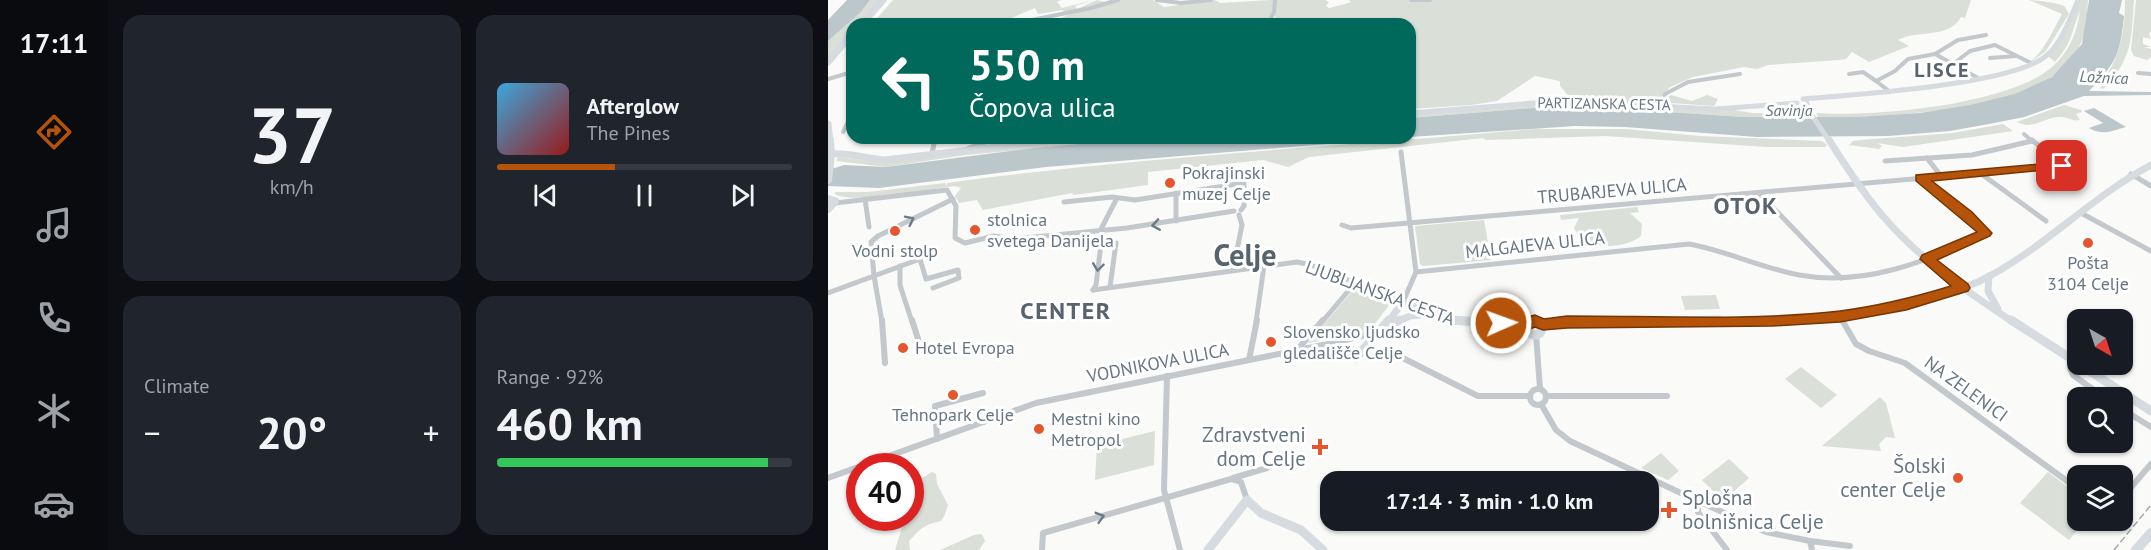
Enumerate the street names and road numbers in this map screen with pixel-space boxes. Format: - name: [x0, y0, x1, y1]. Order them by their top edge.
- street label: PARTIZANSKA CESTA: [1537, 93, 1671, 114]
- street label: TRUBARJEVA ULICA: [1536, 172, 1688, 208]
- street label: MALGAJEVA ULICA: [1464, 226, 1606, 263]
- street label: LJUBLJANSKA CESTA: [1302, 255, 1458, 330]
- street label: VODNIKOVA ULICA: [1084, 337, 1231, 388]
- street label: NA ZELENICI: [1920, 351, 2013, 427]

